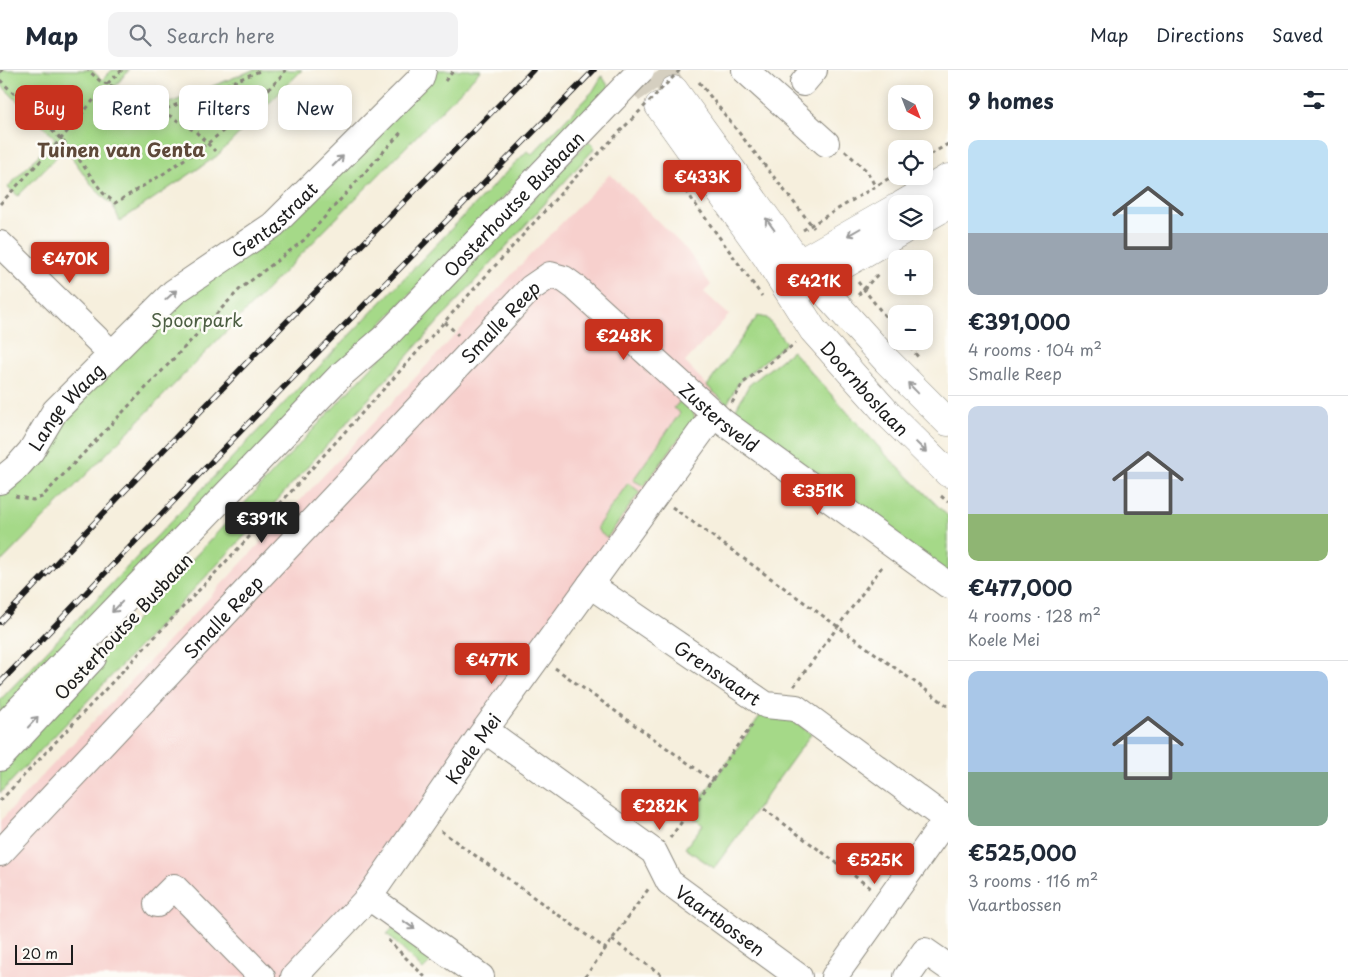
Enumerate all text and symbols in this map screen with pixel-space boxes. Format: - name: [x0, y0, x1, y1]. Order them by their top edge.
- search box: [108, 12, 458, 57]
- text: Map: [25, 17, 78, 53]
- icon: search: [126, 21, 154, 49]
- text: Search here: [166, 21, 275, 49]
- text: Map: [1090, 21, 1128, 48]
- text: Directions: [1156, 21, 1244, 48]
- text: Saved: [1272, 21, 1323, 48]
- text: 9 homes: [968, 84, 1054, 116]
- chip: Buy: [15, 85, 83, 130]
- chip: Rent: [93, 85, 169, 130]
- chip: Filters: [179, 85, 268, 130]
- chip: New: [278, 85, 352, 130]
- north arrow: [888, 85, 932, 130]
- map controls: [888, 85, 933, 350]
- icon: filters: [1300, 86, 1328, 114]
- street label: Oosterhoutse Busbaan: [437, 124, 590, 282]
- district label: Tuinen van Genta: [37, 135, 205, 163]
- button: locate: [888, 140, 933, 185]
- one-way arrow: [332, 154, 344, 167]
- pin: €433K: [667, 160, 737, 202]
- text: €433K: [674, 164, 730, 188]
- icon: home: [1103, 173, 1193, 263]
- street label: Gentastraat: [225, 175, 323, 263]
- button: layers: [888, 195, 933, 240]
- one-way arrow: [765, 217, 775, 231]
- one-way arrow: [847, 228, 862, 237]
- pin: €470K: [35, 242, 105, 284]
- text: €470K: [42, 246, 98, 270]
- button: +: [888, 250, 933, 295]
- pin: €421K: [779, 264, 849, 306]
- text: €421K: [787, 268, 841, 292]
- street label: Smalle Reep: [454, 273, 545, 369]
- one-way arrow: [165, 289, 178, 301]
- button: −: [888, 305, 933, 350]
- text: €391,000: [968, 305, 1070, 337]
- park label: Spoorpark: [151, 306, 243, 333]
- pin: €248K: [589, 318, 659, 361]
- text: €248K: [596, 323, 652, 347]
- street label: Doornboslaan: [815, 334, 916, 442]
- text: 4 rooms · 104 m²: [968, 337, 1102, 361]
- street label: Lange Waag: [21, 356, 110, 455]
- text: Smalle Reep: [968, 361, 1062, 385]
- street label: Zustersveld: [674, 376, 765, 458]
- one-way arrow: [907, 381, 919, 394]
- icon: home: [1103, 438, 1193, 528]
- one-way arrow: [914, 441, 927, 453]
- pin: €351K: [783, 474, 853, 516]
- text: €351K: [792, 478, 844, 502]
- pin: €391K: [227, 502, 297, 544]
- text: €391K: [236, 506, 288, 530]
- street label: Oosterhoutse Busbaan: [47, 546, 199, 706]
- street label: Smalle Reep: [177, 568, 269, 664]
- text: €477,000: [968, 571, 1072, 603]
- one-way arrow: [112, 600, 124, 612]
- text: 4 rooms · 128 m²: [968, 603, 1101, 627]
- text: Koele Mei: [968, 627, 1040, 651]
- street label: Grensvaart: [669, 633, 767, 712]
- pin: €477K: [457, 642, 527, 685]
- text: €477K: [466, 647, 518, 671]
- icon: home: [1103, 703, 1193, 793]
- street label: Koele Mei: [438, 707, 507, 789]
- one-way arrow: [27, 716, 39, 729]
- pin: €282K: [625, 788, 695, 831]
- text: €282K: [632, 793, 688, 817]
- text: €525,000: [968, 836, 1077, 868]
- pin: €525K: [840, 842, 910, 885]
- text: €525K: [847, 847, 903, 871]
- text: 3 rooms · 116 m²: [968, 868, 1098, 892]
- street label: Vaartbossen: [670, 878, 771, 962]
- text: Vaartbossen: [968, 892, 1062, 916]
- one-way arrow: [402, 920, 415, 931]
- scale bar: [15, 942, 72, 965]
- text: 20 m: [22, 943, 58, 964]

